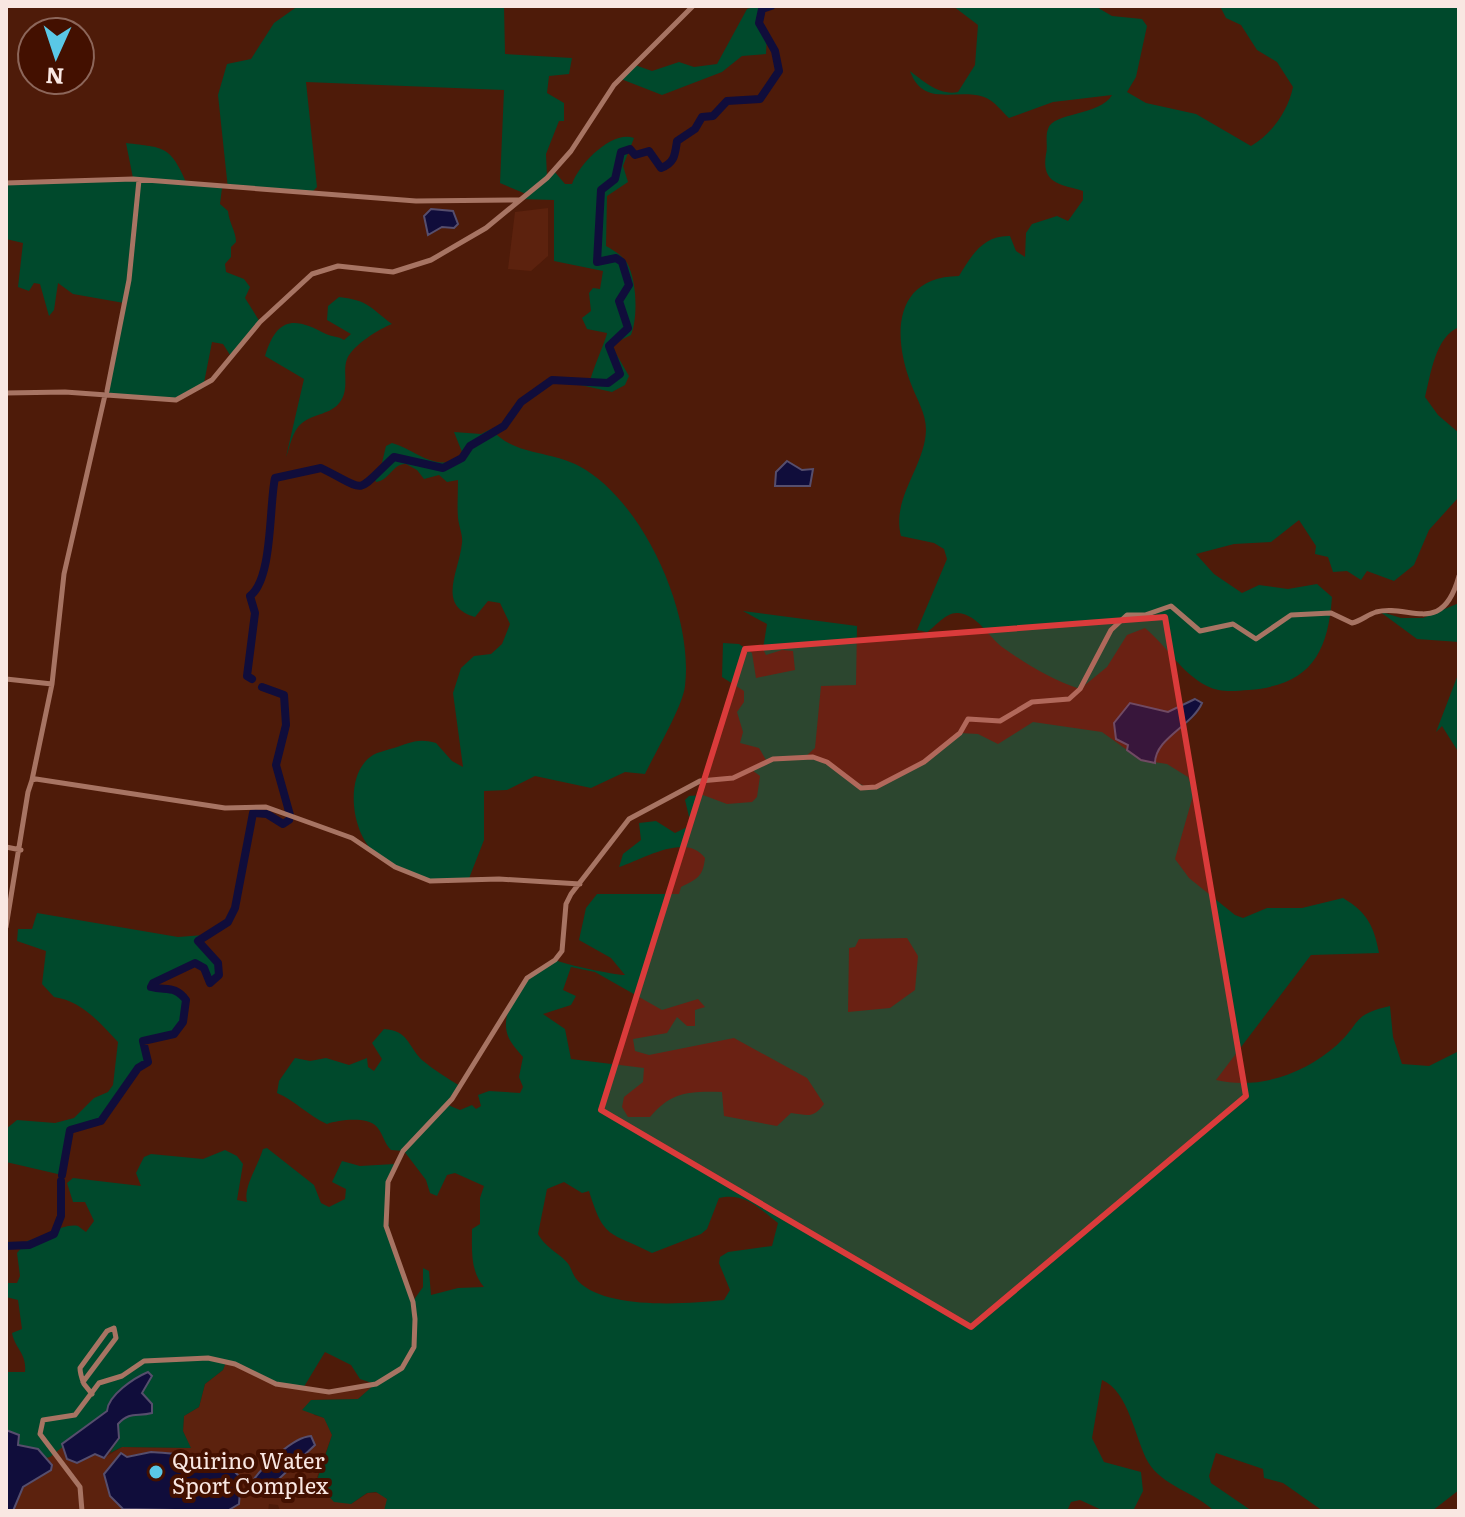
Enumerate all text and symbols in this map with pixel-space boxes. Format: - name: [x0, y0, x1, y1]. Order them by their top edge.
- north arrow: [16, 16, 96, 96]
- text: N: [45, 61, 65, 94]
- place label: Quirino Water Sport Complex: [172, 1443, 329, 1501]
- marker: Quirino Water Sport Complex: [147, 1463, 165, 1481]

